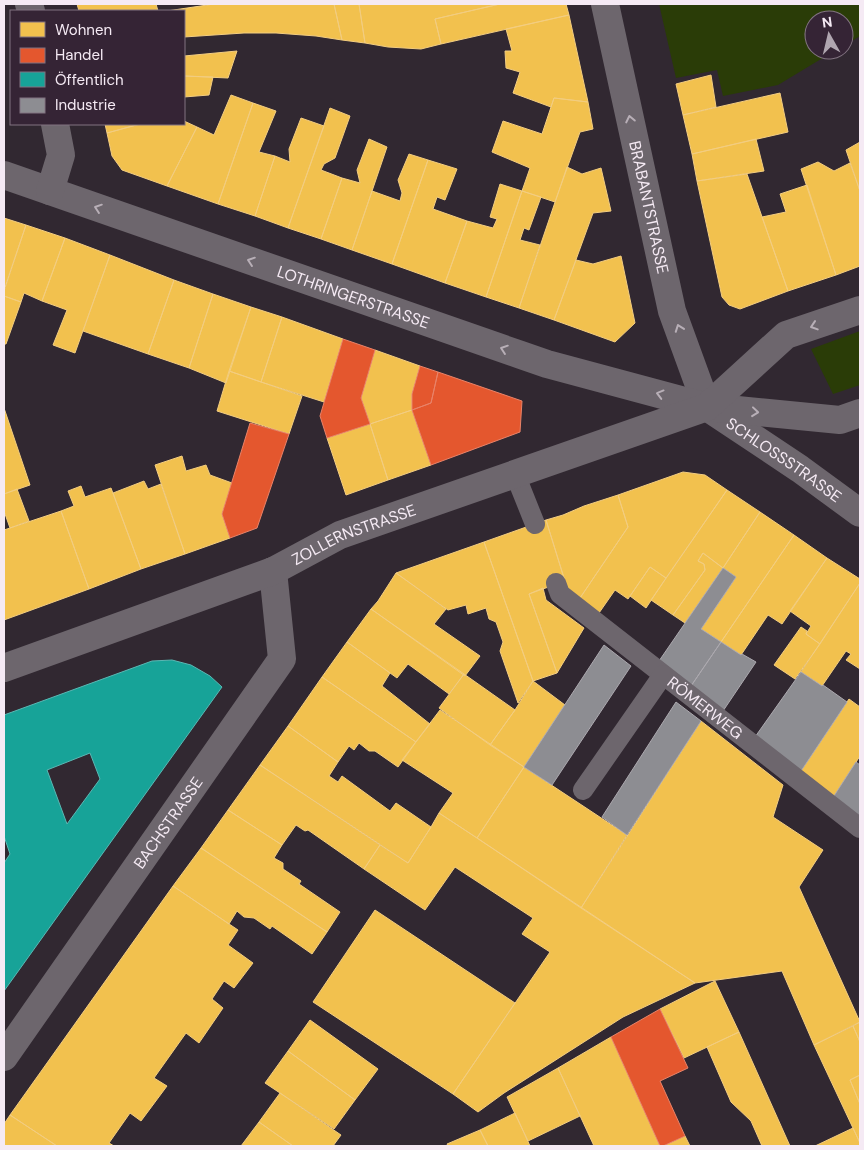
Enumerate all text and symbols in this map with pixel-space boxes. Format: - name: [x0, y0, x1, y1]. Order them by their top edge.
- legend: [10, 10, 185, 125]
- north arrow: [804, 10, 854, 60]
- text: N: [821, 13, 834, 32]
- text: Wohnen: [55, 20, 112, 40]
- text: Handel: [55, 45, 103, 65]
- text: Öffentlich: [55, 70, 124, 90]
- text: Industrie: [55, 95, 116, 115]
- one-way arrow: [625, 114, 636, 123]
- street label: BRABANTSTRASSE: [625, 139, 674, 276]
- one-way arrow: [94, 204, 103, 214]
- one-way arrow: [248, 257, 256, 267]
- street label: LOTHRINGERSTRASSE: [274, 260, 432, 333]
- one-way arrow: [810, 320, 819, 330]
- one-way arrow: [675, 324, 685, 333]
- one-way arrow: [500, 345, 509, 355]
- one-way arrow: [655, 389, 664, 400]
- one-way arrow: [752, 406, 760, 417]
- street label: SCHLOSSSTRASSE: [722, 412, 846, 507]
- street label: ZOLLERNSTRASSE: [288, 499, 419, 570]
- street label: RÖMERWEG: [663, 671, 747, 743]
- street label: BACHSTRASSE: [128, 772, 207, 873]

